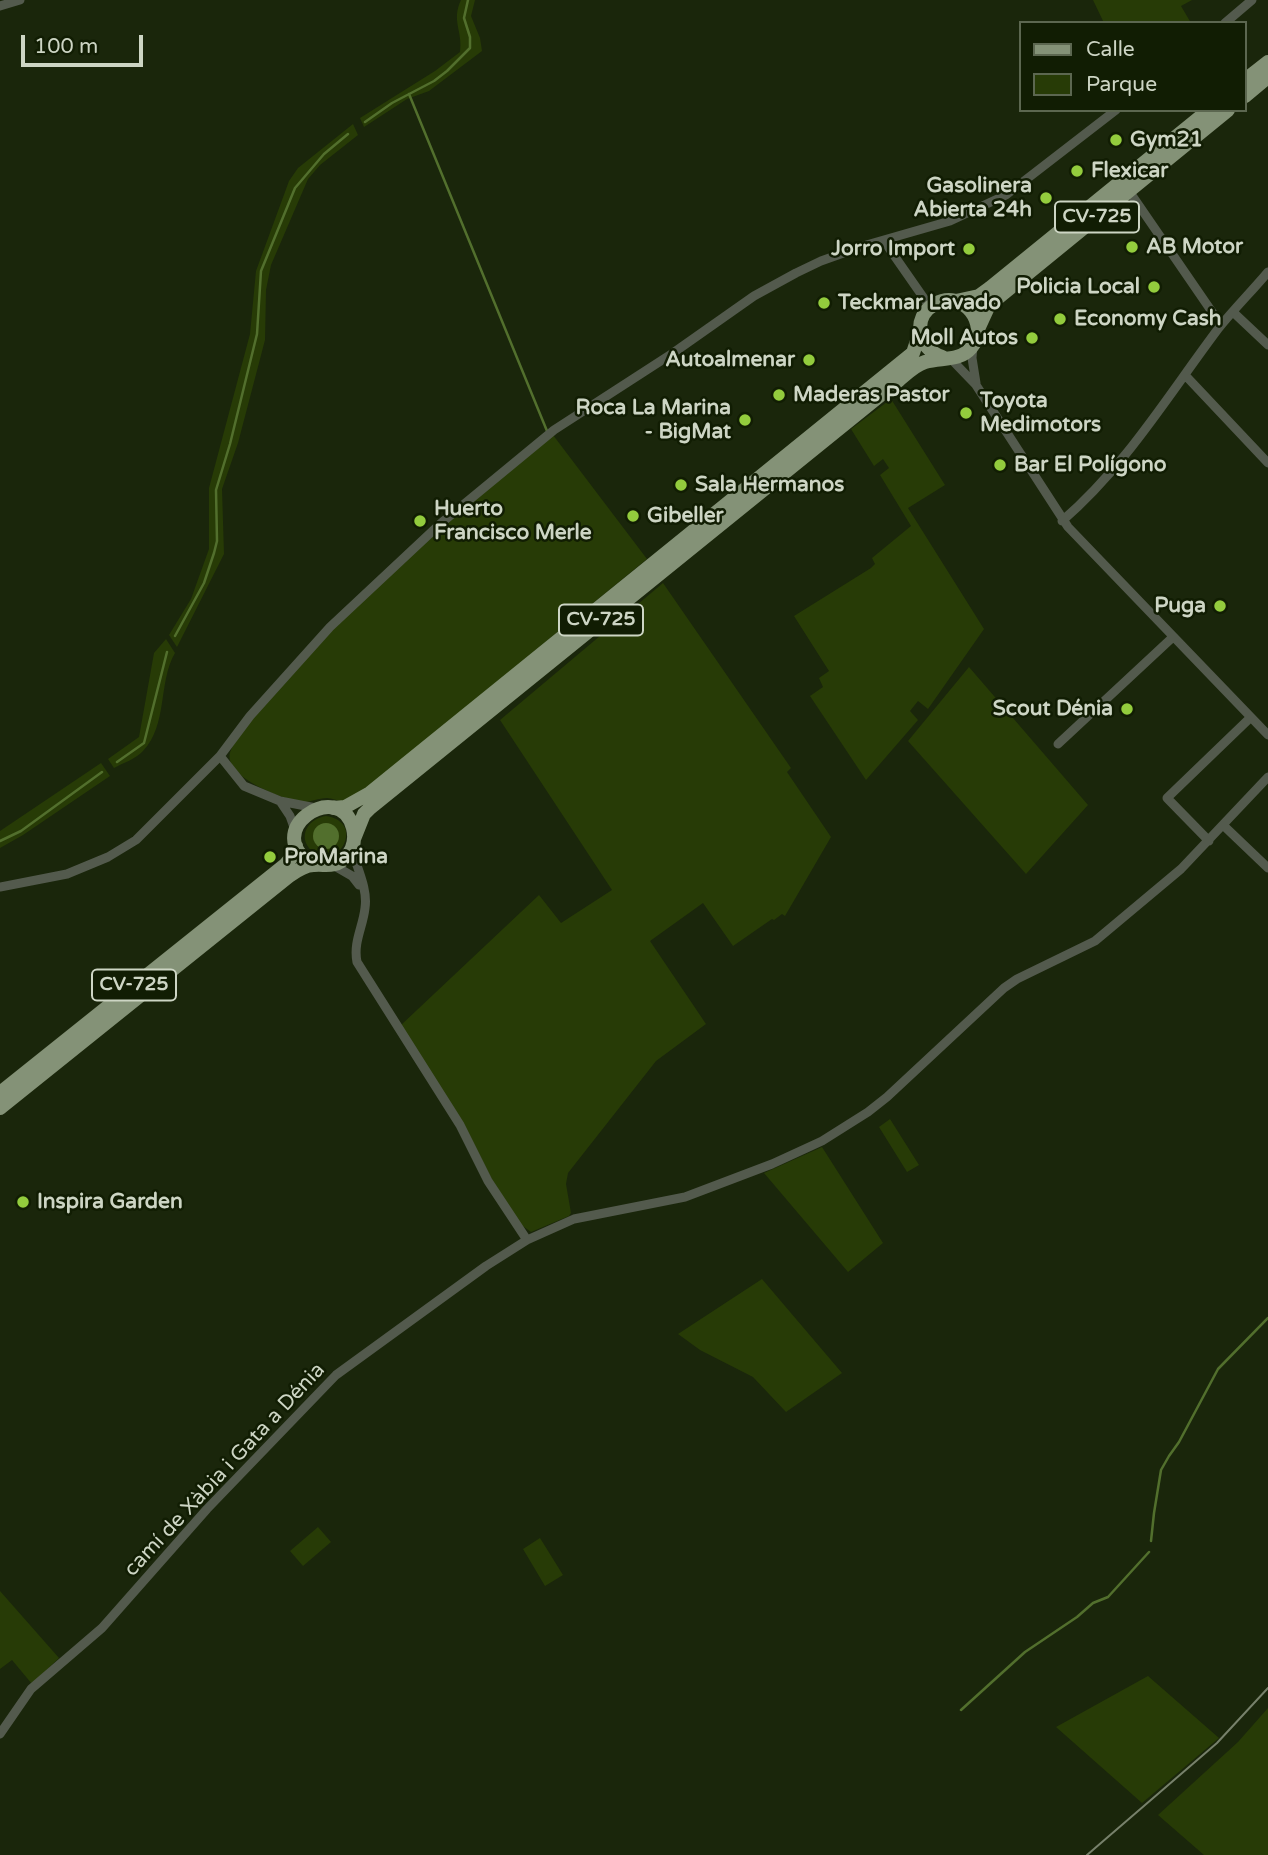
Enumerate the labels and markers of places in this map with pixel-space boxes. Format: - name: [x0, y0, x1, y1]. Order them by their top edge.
- place label: Gym21: [1130, 127, 1203, 153]
- marker: Gym21: [1108, 132, 1124, 148]
- place label: Flexicar: [1091, 158, 1168, 184]
- marker: Flexicar: [1069, 163, 1085, 179]
- place label: Gasolinera Abierta 24h: [914, 173, 1032, 223]
- marker: Gasolinera Abierta 24h: [1038, 190, 1054, 206]
- place label: AB Motor: [1146, 234, 1243, 260]
- place label: Jorro Import: [831, 236, 955, 262]
- marker: AB Motor: [1124, 239, 1140, 255]
- marker: Jorro Import: [961, 241, 977, 257]
- place label: Policia Local: [1016, 274, 1140, 300]
- marker: Policia Local: [1146, 279, 1162, 295]
- place label: Teckmar Lavado: [838, 290, 1001, 316]
- marker: Teckmar Lavado: [816, 295, 832, 311]
- place label: Economy Cash: [1074, 306, 1222, 332]
- marker: Economy Cash: [1052, 311, 1068, 327]
- place label: Moll Autos: [910, 325, 1018, 351]
- marker: Moll Autos: [1024, 330, 1040, 346]
- place label: Autoalmenar: [665, 347, 795, 373]
- marker: Autoalmenar: [801, 352, 817, 368]
- place label: Maderas Pastor: [793, 382, 950, 408]
- marker: Maderas Pastor: [771, 387, 787, 403]
- place label: Toyota Medimotors: [980, 388, 1101, 438]
- place label: Roca La Marina - BigMat: [576, 395, 731, 445]
- marker: Toyota Medimotors: [958, 405, 974, 421]
- marker: Roca La Marina - BigMat: [737, 412, 753, 428]
- place label: Bar El Polígono: [1014, 452, 1167, 478]
- marker: Bar El Polígono: [992, 457, 1008, 473]
- place label: Sala Hermanos: [695, 472, 844, 498]
- marker: Sala Hermanos: [673, 477, 689, 493]
- place label: Huerto Francisco Merle: [434, 496, 592, 546]
- place label: Gibeller: [647, 503, 724, 529]
- marker: Gibeller: [625, 508, 641, 524]
- marker: Huerto Francisco Merle: [412, 513, 428, 529]
- place label: Puga: [1154, 593, 1206, 619]
- marker: Puga: [1212, 598, 1228, 614]
- place label: Scout Dénia: [993, 696, 1113, 722]
- marker: Scout Dénia: [1119, 701, 1135, 717]
- place label: ProMarina: [284, 844, 388, 870]
- marker: ProMarina: [262, 849, 278, 865]
- place label: Inspira Garden: [37, 1189, 183, 1215]
- marker: Inspira Garden: [15, 1194, 31, 1210]

